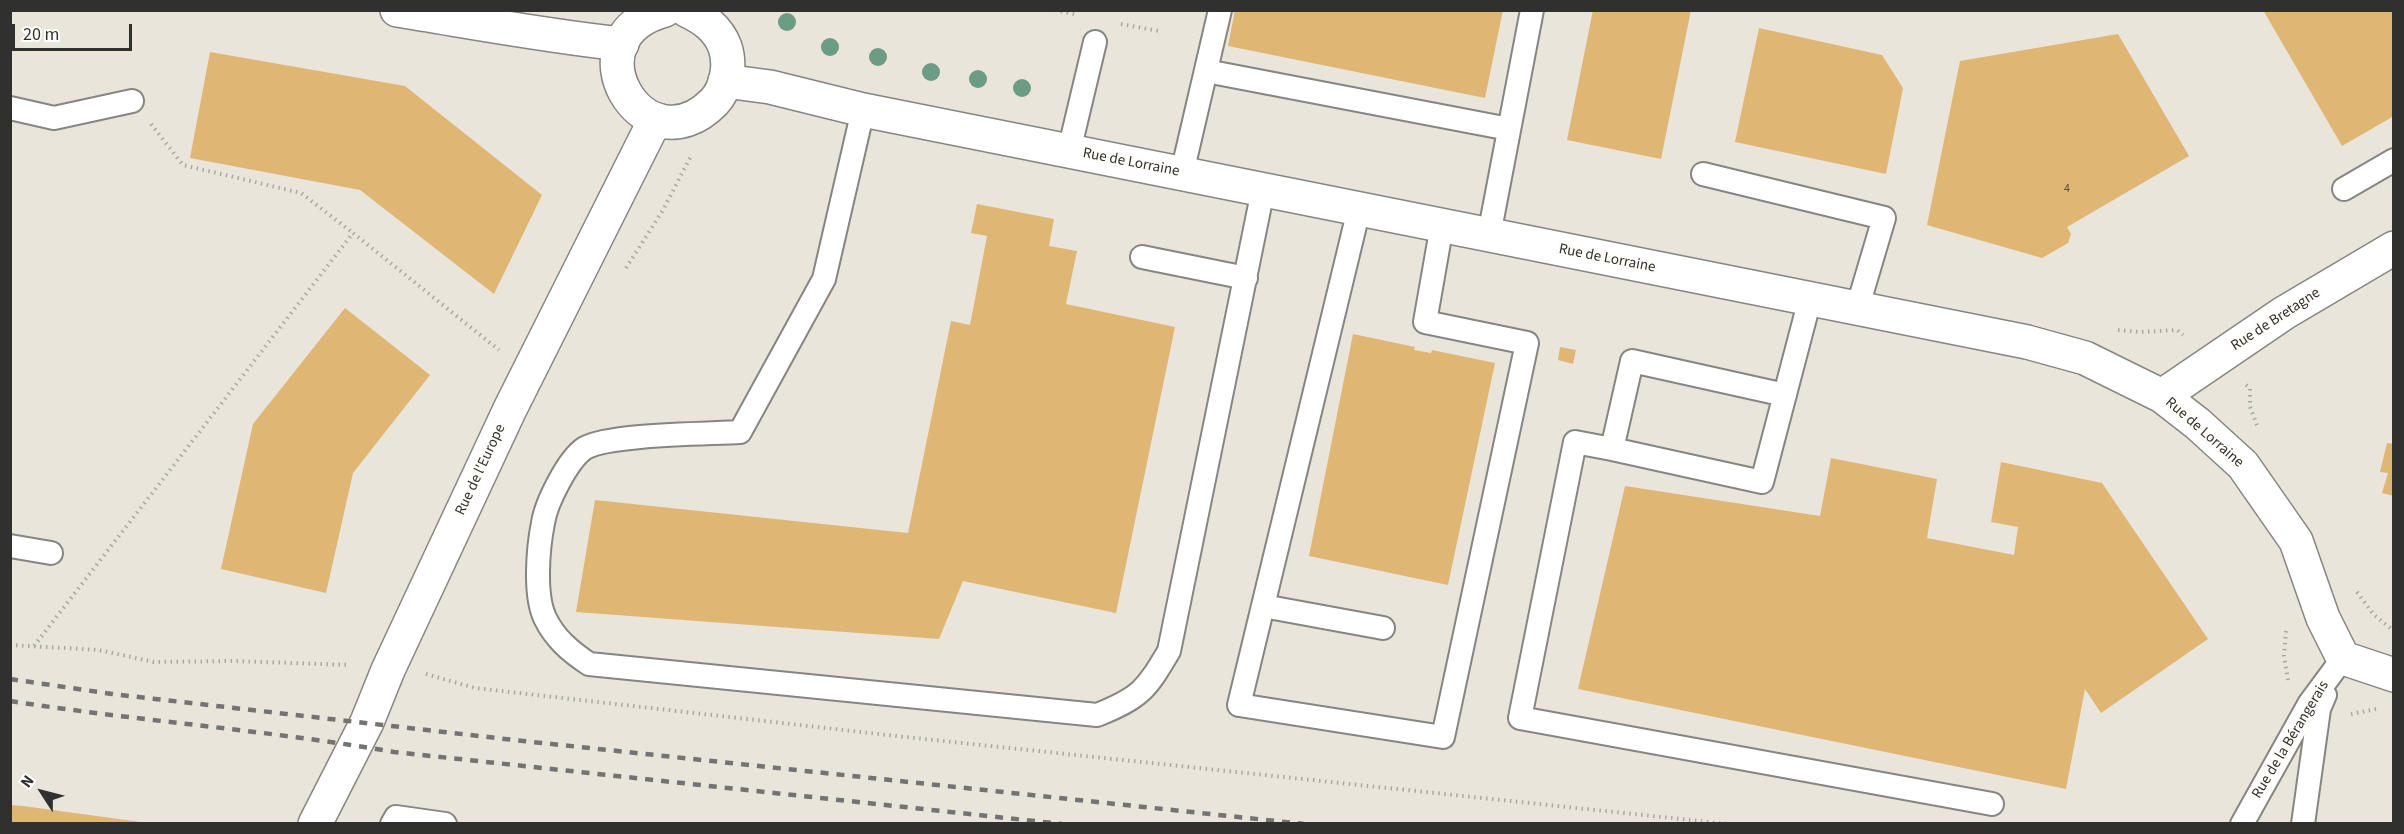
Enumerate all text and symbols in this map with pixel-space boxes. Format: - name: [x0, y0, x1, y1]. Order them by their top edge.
- scale bar: [15, 12, 135, 50]
- text: 20 m: [23, 22, 59, 47]
- street label: Rue de Lorraine: [1081, 145, 1181, 181]
- house number: 4: [2064, 182, 2070, 196]
- street label: Rue de Lorraine: [1557, 241, 1657, 277]
- street label: Rue de Bretagne: [2228, 285, 2324, 355]
- street label: Rue de Lorraine: [2161, 394, 2247, 472]
- street label: Rue de l'Europe: [452, 422, 510, 518]
- street label: Rue de la Bérangerais: [2249, 678, 2333, 802]
- north arrow: [12, 762, 72, 822]
- text: N: [15, 771, 39, 792]

